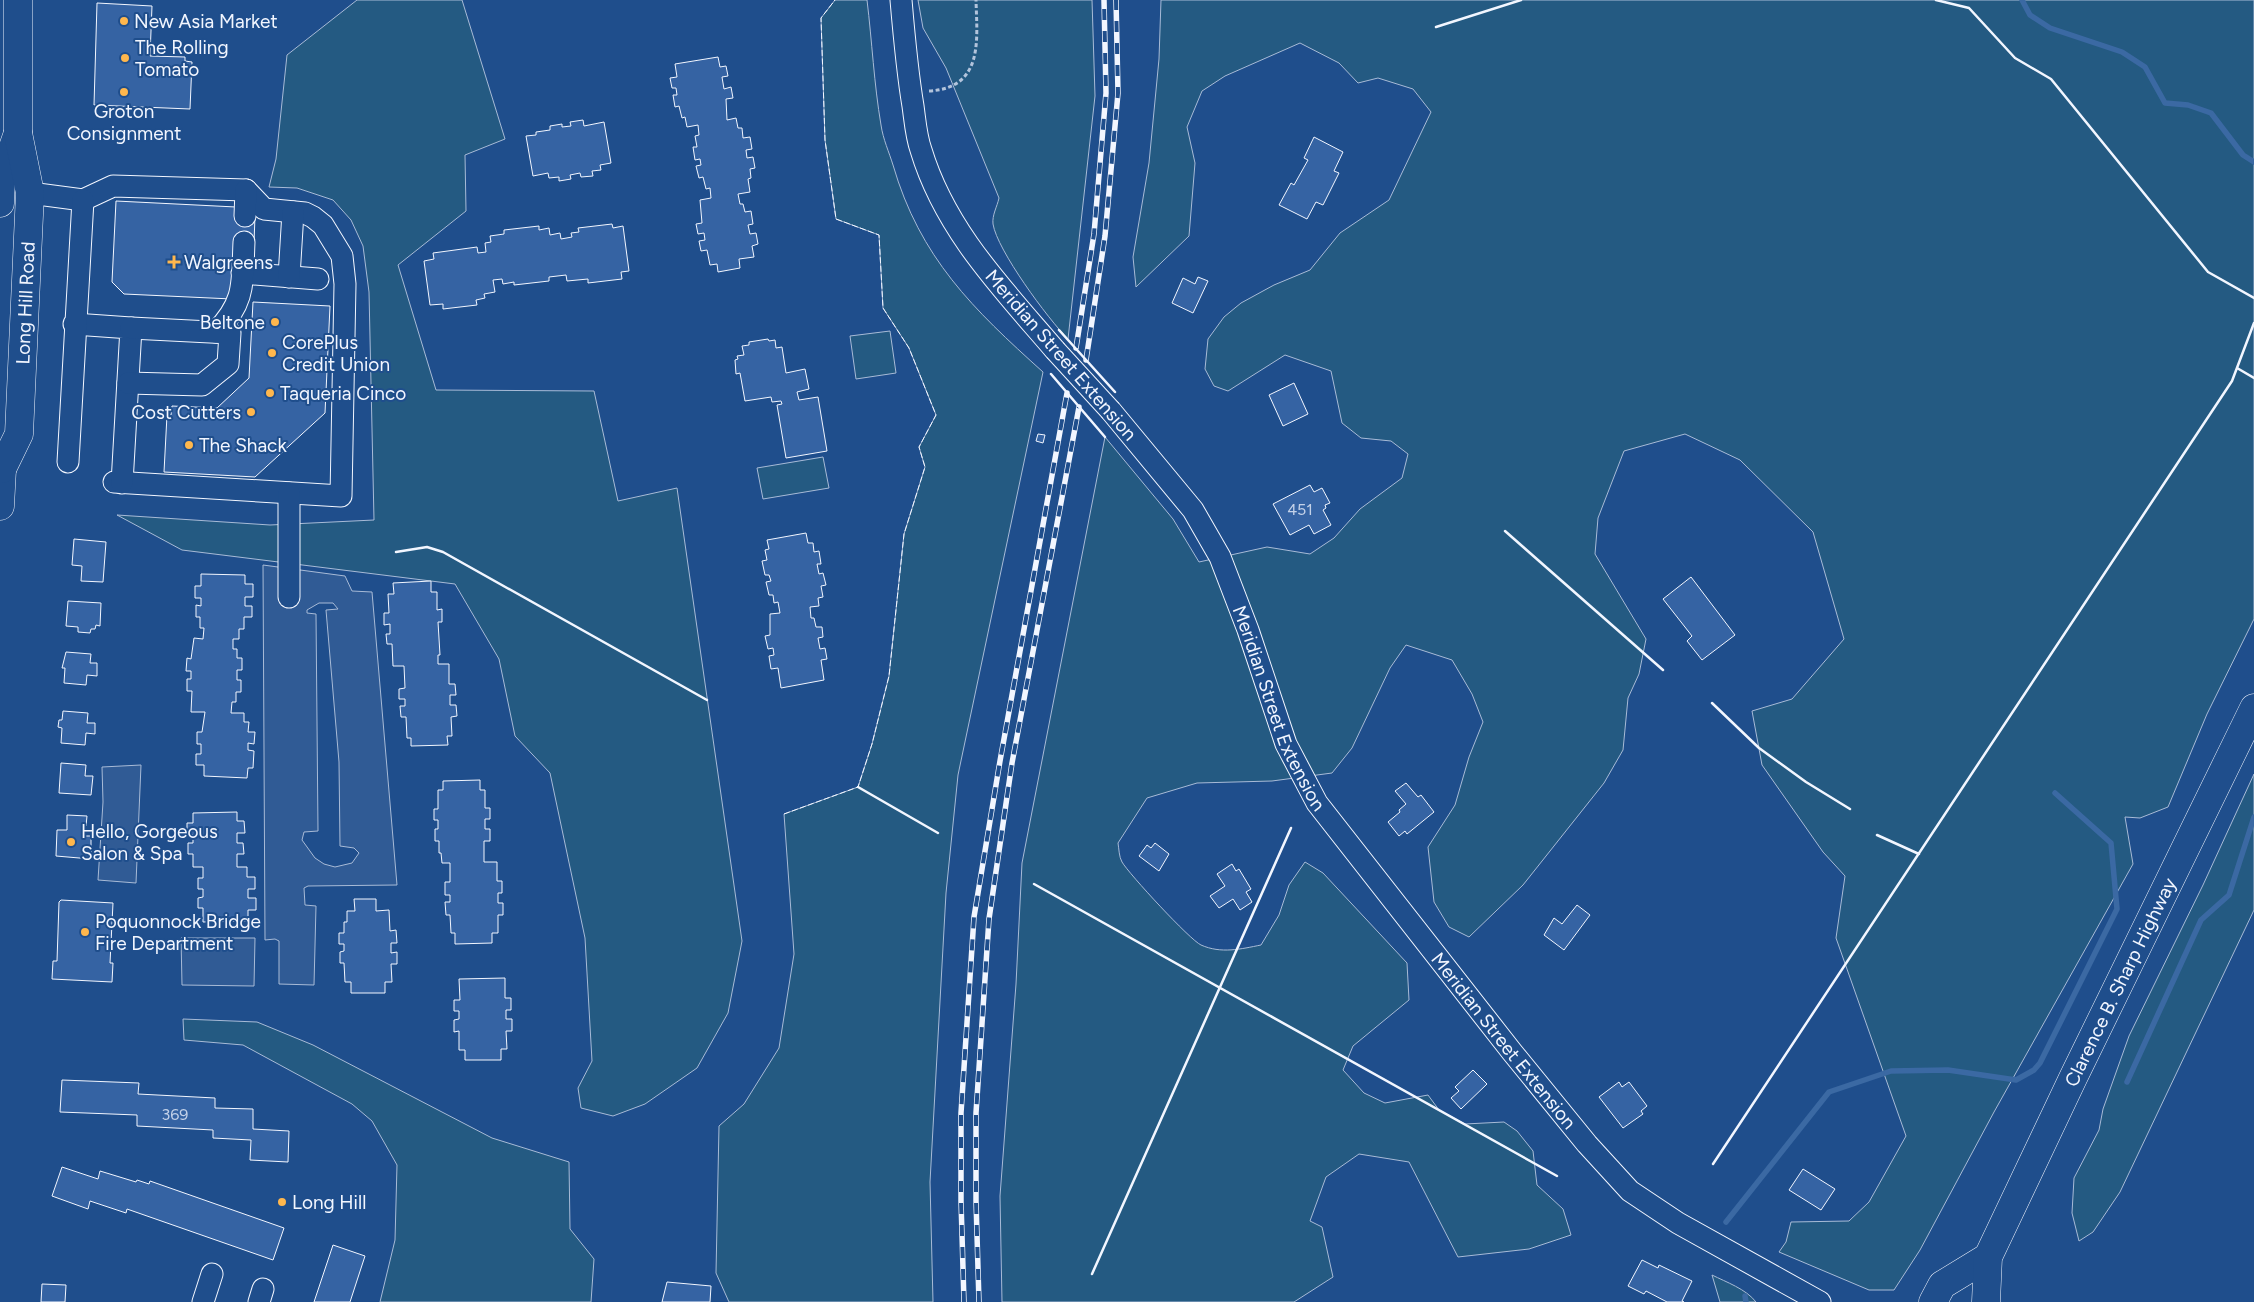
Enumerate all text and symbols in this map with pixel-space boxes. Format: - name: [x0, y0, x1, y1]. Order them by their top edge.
- place label: New Asia Market: [134, 10, 278, 33]
- marker: New Asia Market: [118, 15, 130, 27]
- place label: The Rolling Tomato: [135, 36, 229, 81]
- marker: The Rolling Tomato: [119, 52, 131, 64]
- marker: Groton Consignment: [118, 86, 130, 98]
- place label: Groton Consignment: [67, 100, 181, 145]
- street label: Long Hill Road: [11, 241, 39, 365]
- place label: Walgreens: [184, 251, 273, 274]
- marker: Walgreens: [168, 256, 180, 268]
- street label: Meridian Street Extension: [980, 265, 1142, 445]
- place label: Beltone: [200, 311, 265, 334]
- marker: Beltone: [269, 316, 281, 328]
- place label: CorePlus Credit Union: [282, 331, 390, 376]
- marker: CorePlus Credit Union: [266, 347, 278, 359]
- place label: Taqueria Cinco: [280, 382, 406, 405]
- marker: Taqueria Cinco: [264, 387, 276, 399]
- place label: Cost Cutters: [131, 401, 241, 424]
- marker: Cost Cutters: [245, 406, 257, 418]
- place label: The Shack: [199, 434, 287, 457]
- marker: The Shack: [183, 439, 195, 451]
- house number: 451: [1287, 500, 1313, 519]
- street label: Meridian Street Extension: [1228, 602, 1330, 815]
- place label: Hello, Gorgeous Salon & Spa: [81, 820, 218, 865]
- marker: Hello, Gorgeous Salon & Spa: [65, 836, 77, 848]
- street label: Clarence B. Sharp Highway: [2059, 874, 2181, 1090]
- place label: Poquonnock Bridge Fire Department: [95, 910, 261, 955]
- marker: Poquonnock Bridge Fire Department: [79, 926, 91, 938]
- street label: Meridian Street Extension: [1427, 948, 1581, 1133]
- house number: 369: [162, 1105, 188, 1124]
- place label: Long Hill: [292, 1191, 366, 1214]
- marker: Long Hill: [276, 1196, 288, 1208]

